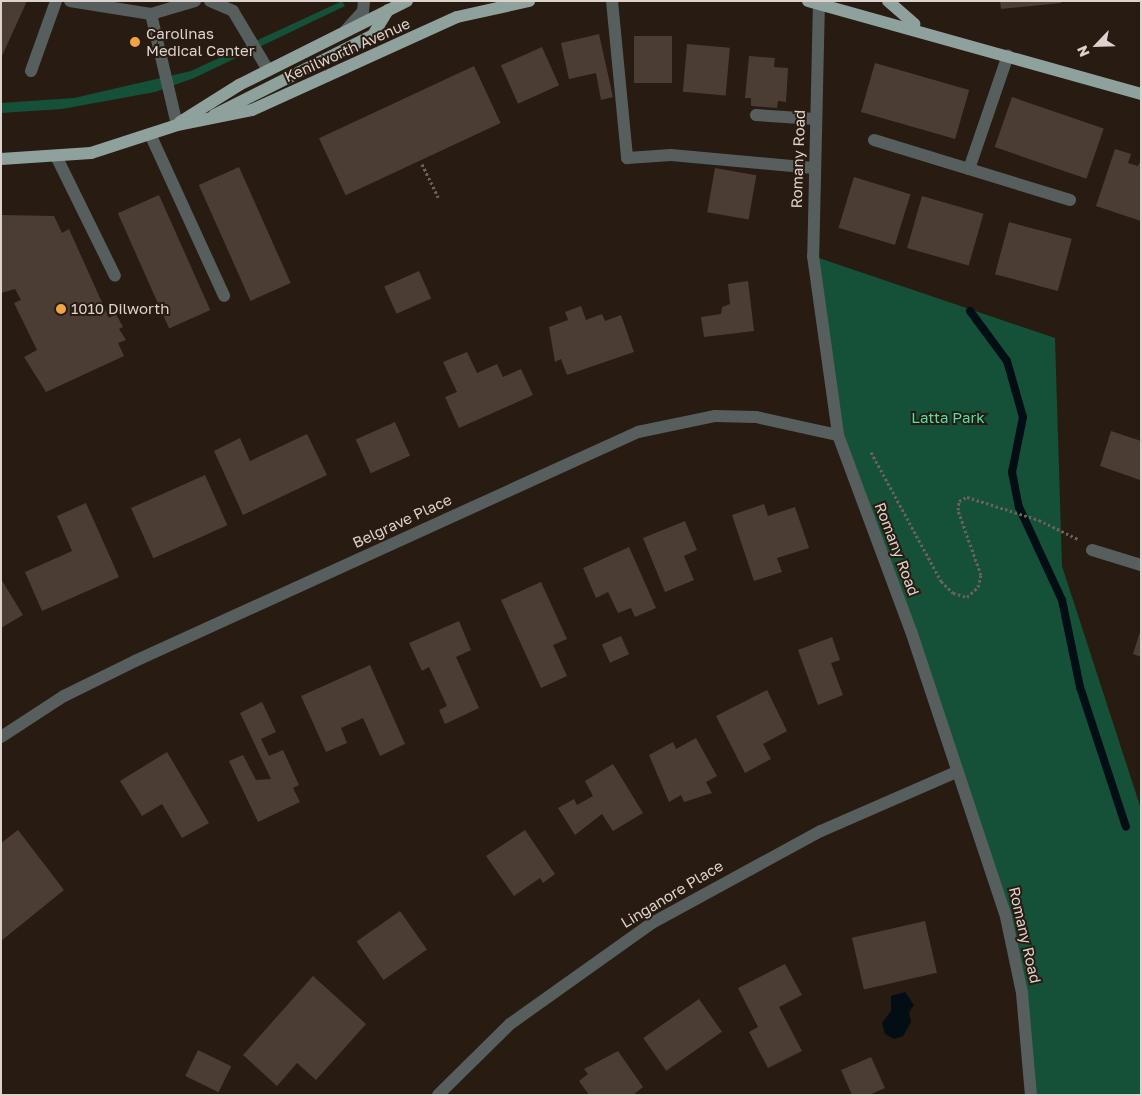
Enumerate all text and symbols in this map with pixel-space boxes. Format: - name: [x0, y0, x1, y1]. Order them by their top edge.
- street label: Kenilworth Avenue: [281, 14, 413, 86]
- north arrow: [1072, 20, 1122, 70]
- place label: Carolinas Medical Center: [146, 24, 255, 59]
- marker: Carolinas Medical Center: [128, 35, 142, 49]
- text: N: [1073, 43, 1093, 60]
- street label: Romany Road: [787, 109, 809, 209]
- place label: 1010 Dilworth: [71, 300, 169, 318]
- marker: 1010 Dilworth: [55, 303, 67, 315]
- park label: Latta Park: [911, 409, 985, 427]
- street label: Belgrave Place: [350, 490, 454, 552]
- street label: Romany Road: [871, 500, 923, 598]
- street label: Linganore Place: [618, 856, 726, 932]
- street label: Romany Road: [1005, 885, 1045, 985]

